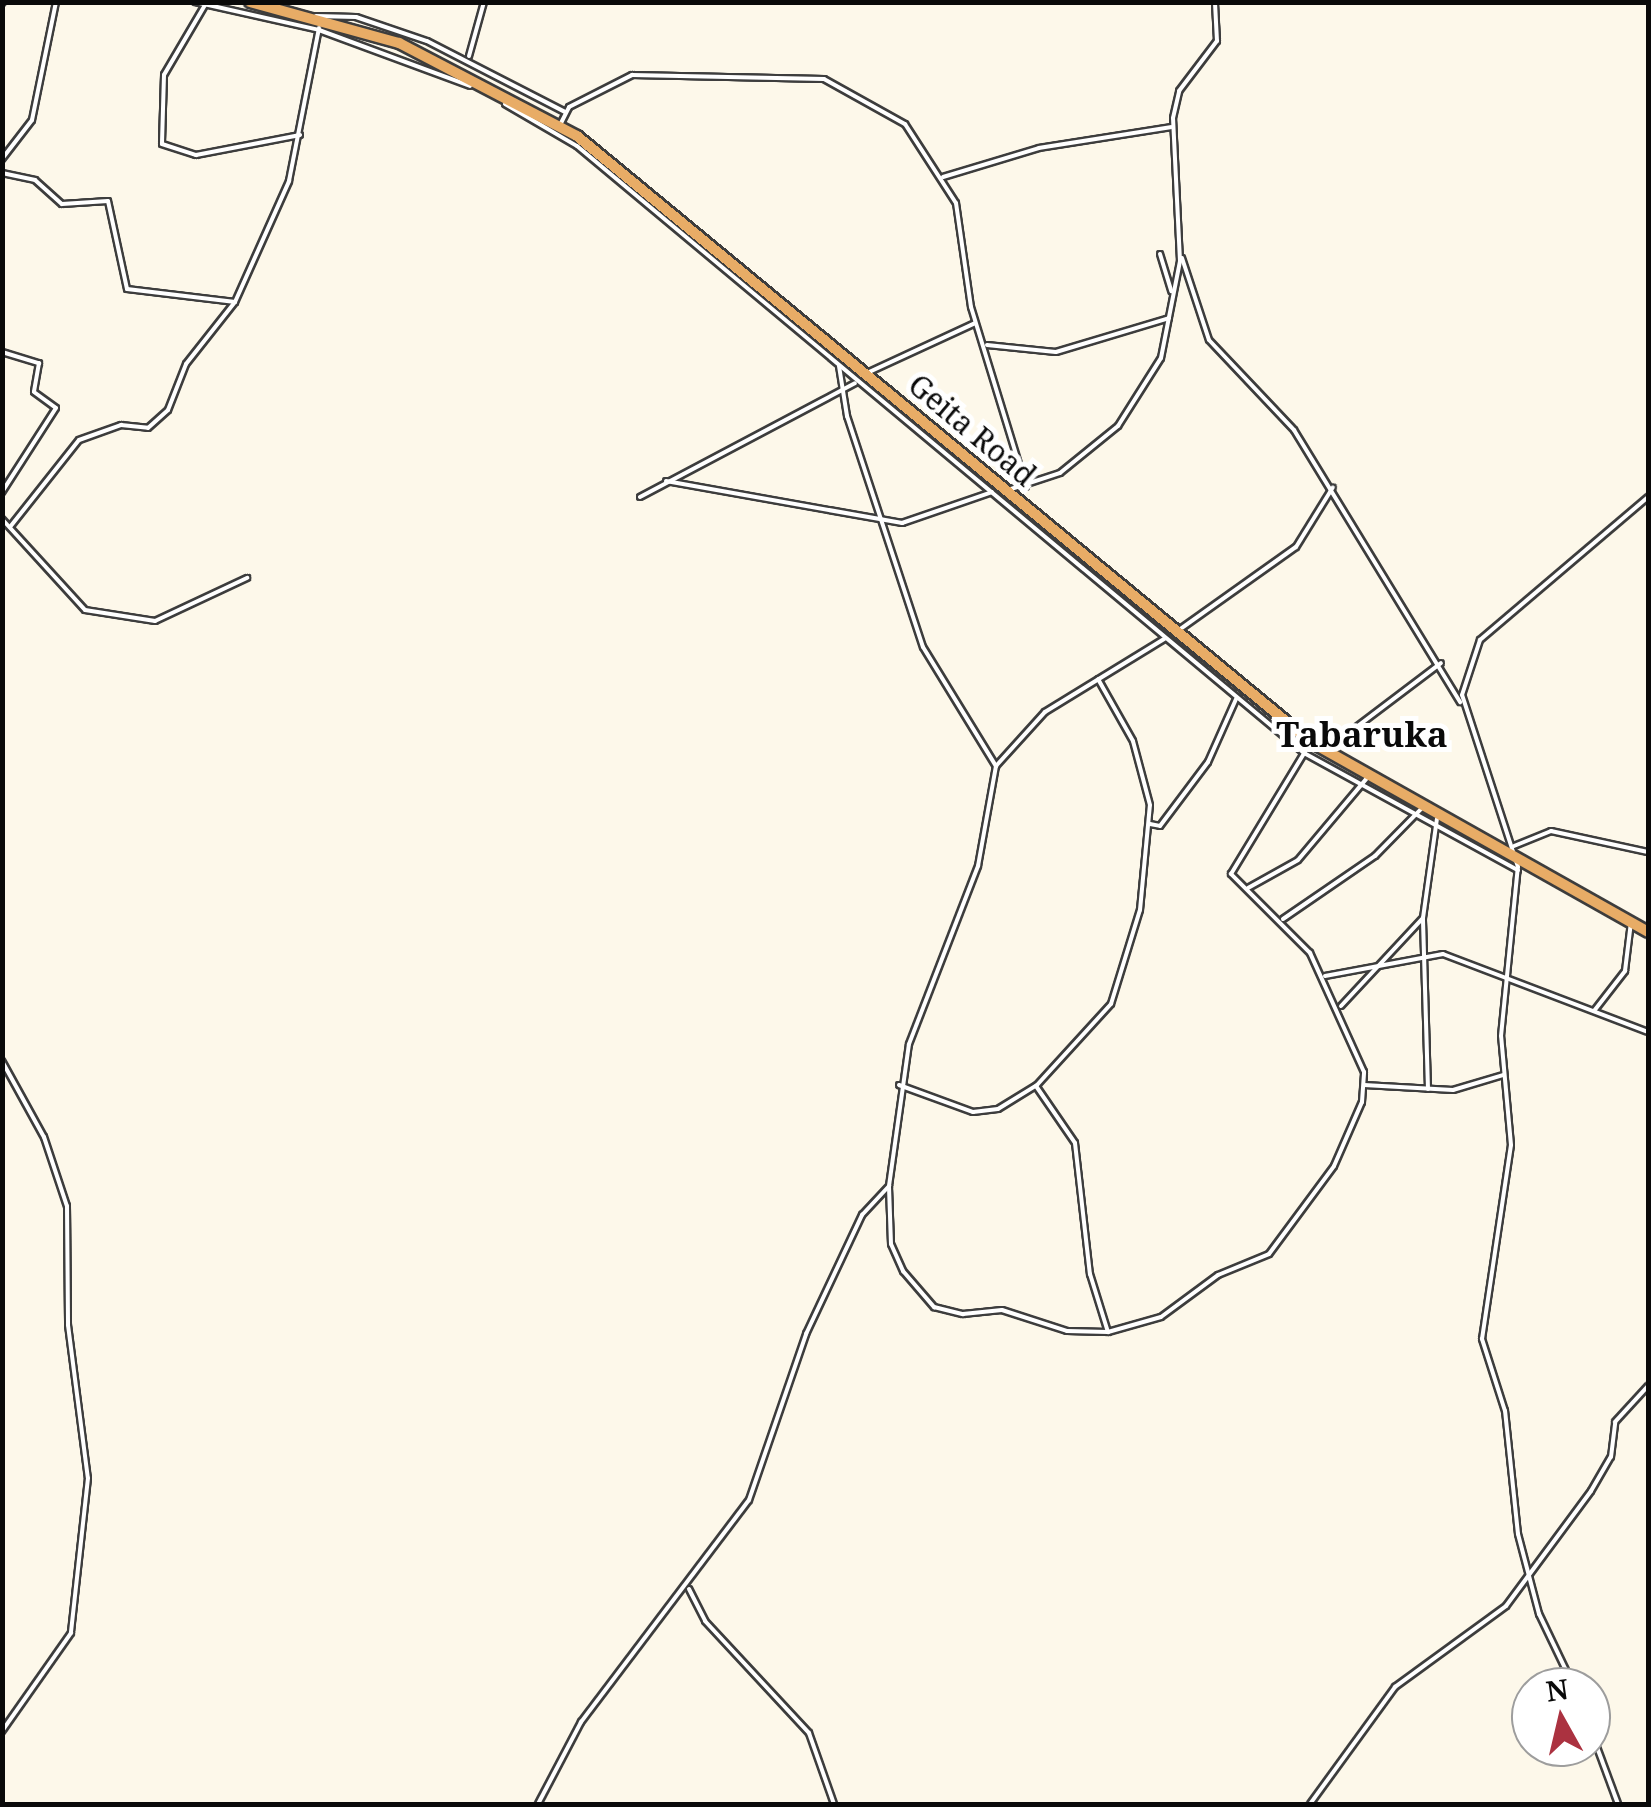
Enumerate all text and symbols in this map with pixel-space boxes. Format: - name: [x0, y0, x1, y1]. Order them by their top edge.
- street label: Geita Road: [901, 367, 1043, 493]
- district label: Tabaruka: [1276, 713, 1448, 755]
- north arrow: [1511, 1667, 1611, 1767]
- text: N: [1544, 1669, 1571, 1710]

